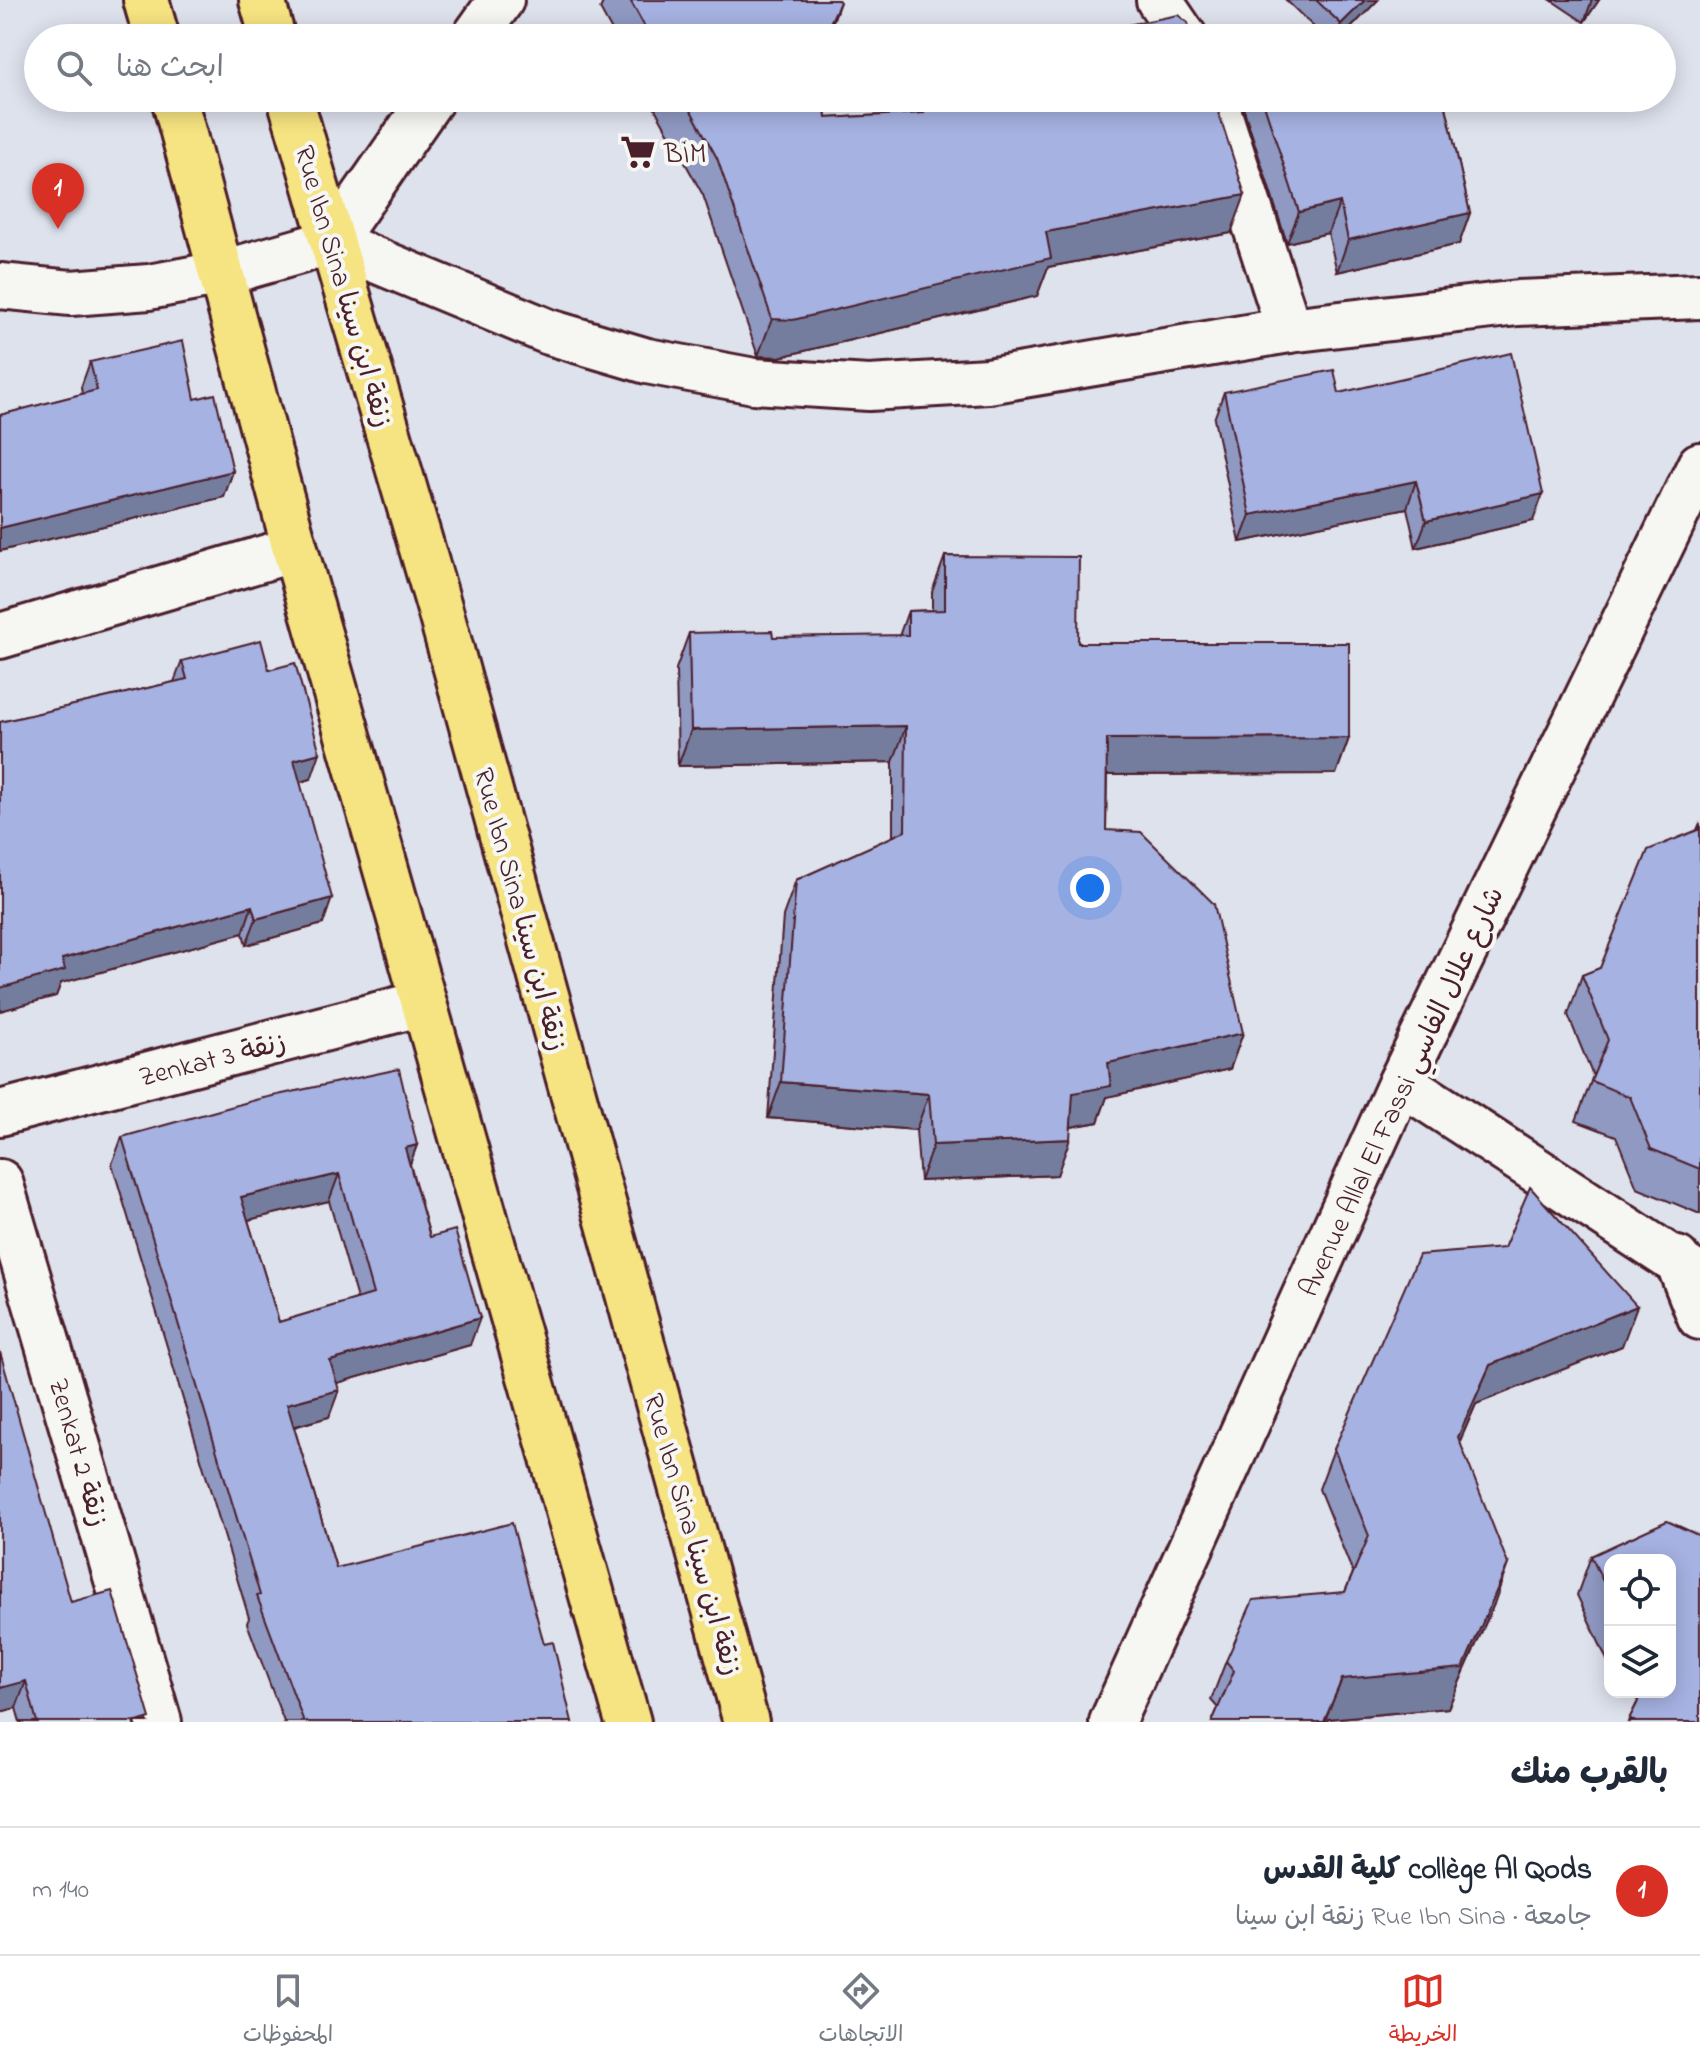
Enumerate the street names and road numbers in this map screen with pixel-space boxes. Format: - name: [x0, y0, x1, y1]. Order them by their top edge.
- street label: Rue Ibn Sina زنقة ابن سينا: [282, 141, 402, 433]
- street label: Rue Ibn Sina زنقة ابن سينا: [461, 764, 576, 1056]
- street label: Avenue Allal El Fassi شارع علال الفاسي: [1290, 881, 1517, 1305]
- street label: Zenkat 3 زنقة: [135, 1023, 291, 1099]
- street label: Zenkat 2 زنقة: [36, 1374, 117, 1532]
- street label: Rue Ibn Sina زنقة ابن سينا: [631, 1389, 751, 1681]

